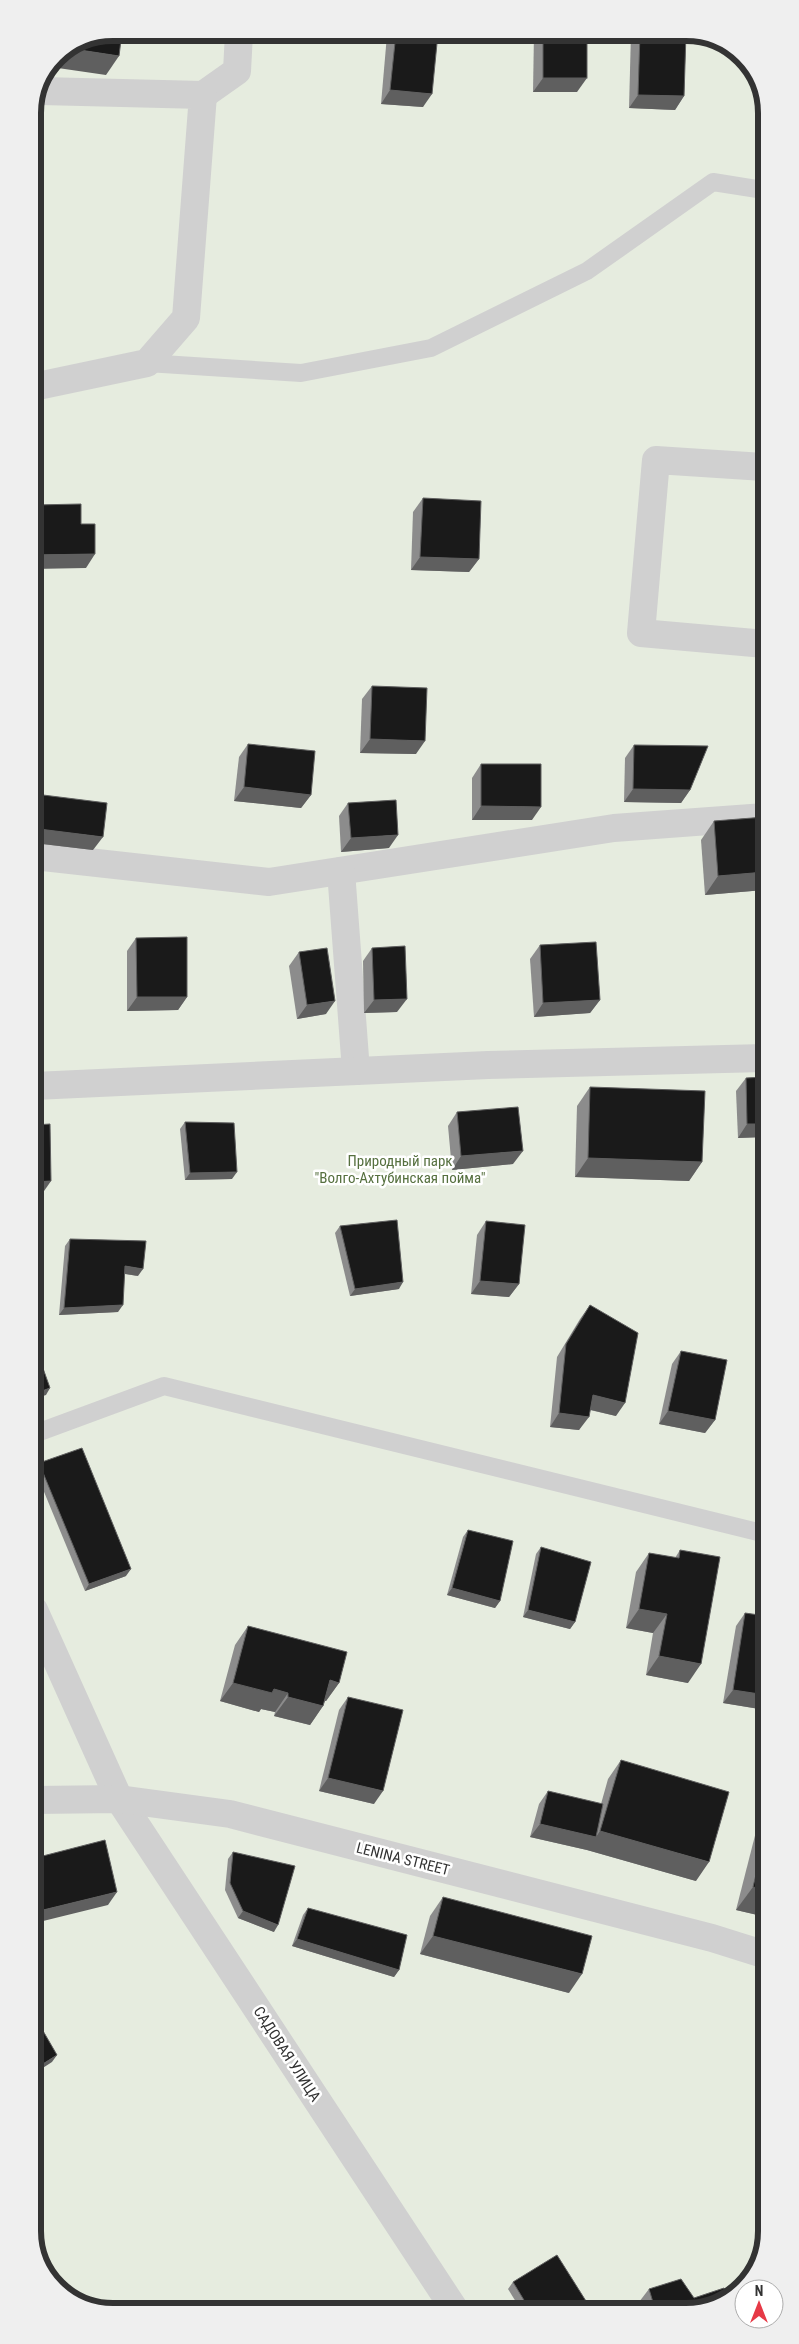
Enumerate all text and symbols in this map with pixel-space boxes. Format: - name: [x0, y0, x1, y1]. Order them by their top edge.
- park label: Природный парк "Волго-Ахтубинская пойма": [314, 1152, 486, 1187]
- street label: LENINA STREET: [354, 1839, 452, 1879]
- street label: САДОВАЯ УЛИЦА: [250, 2003, 325, 2105]
- north arrow: [734, 2279, 784, 2329]
- text: N: [755, 2283, 763, 2299]

